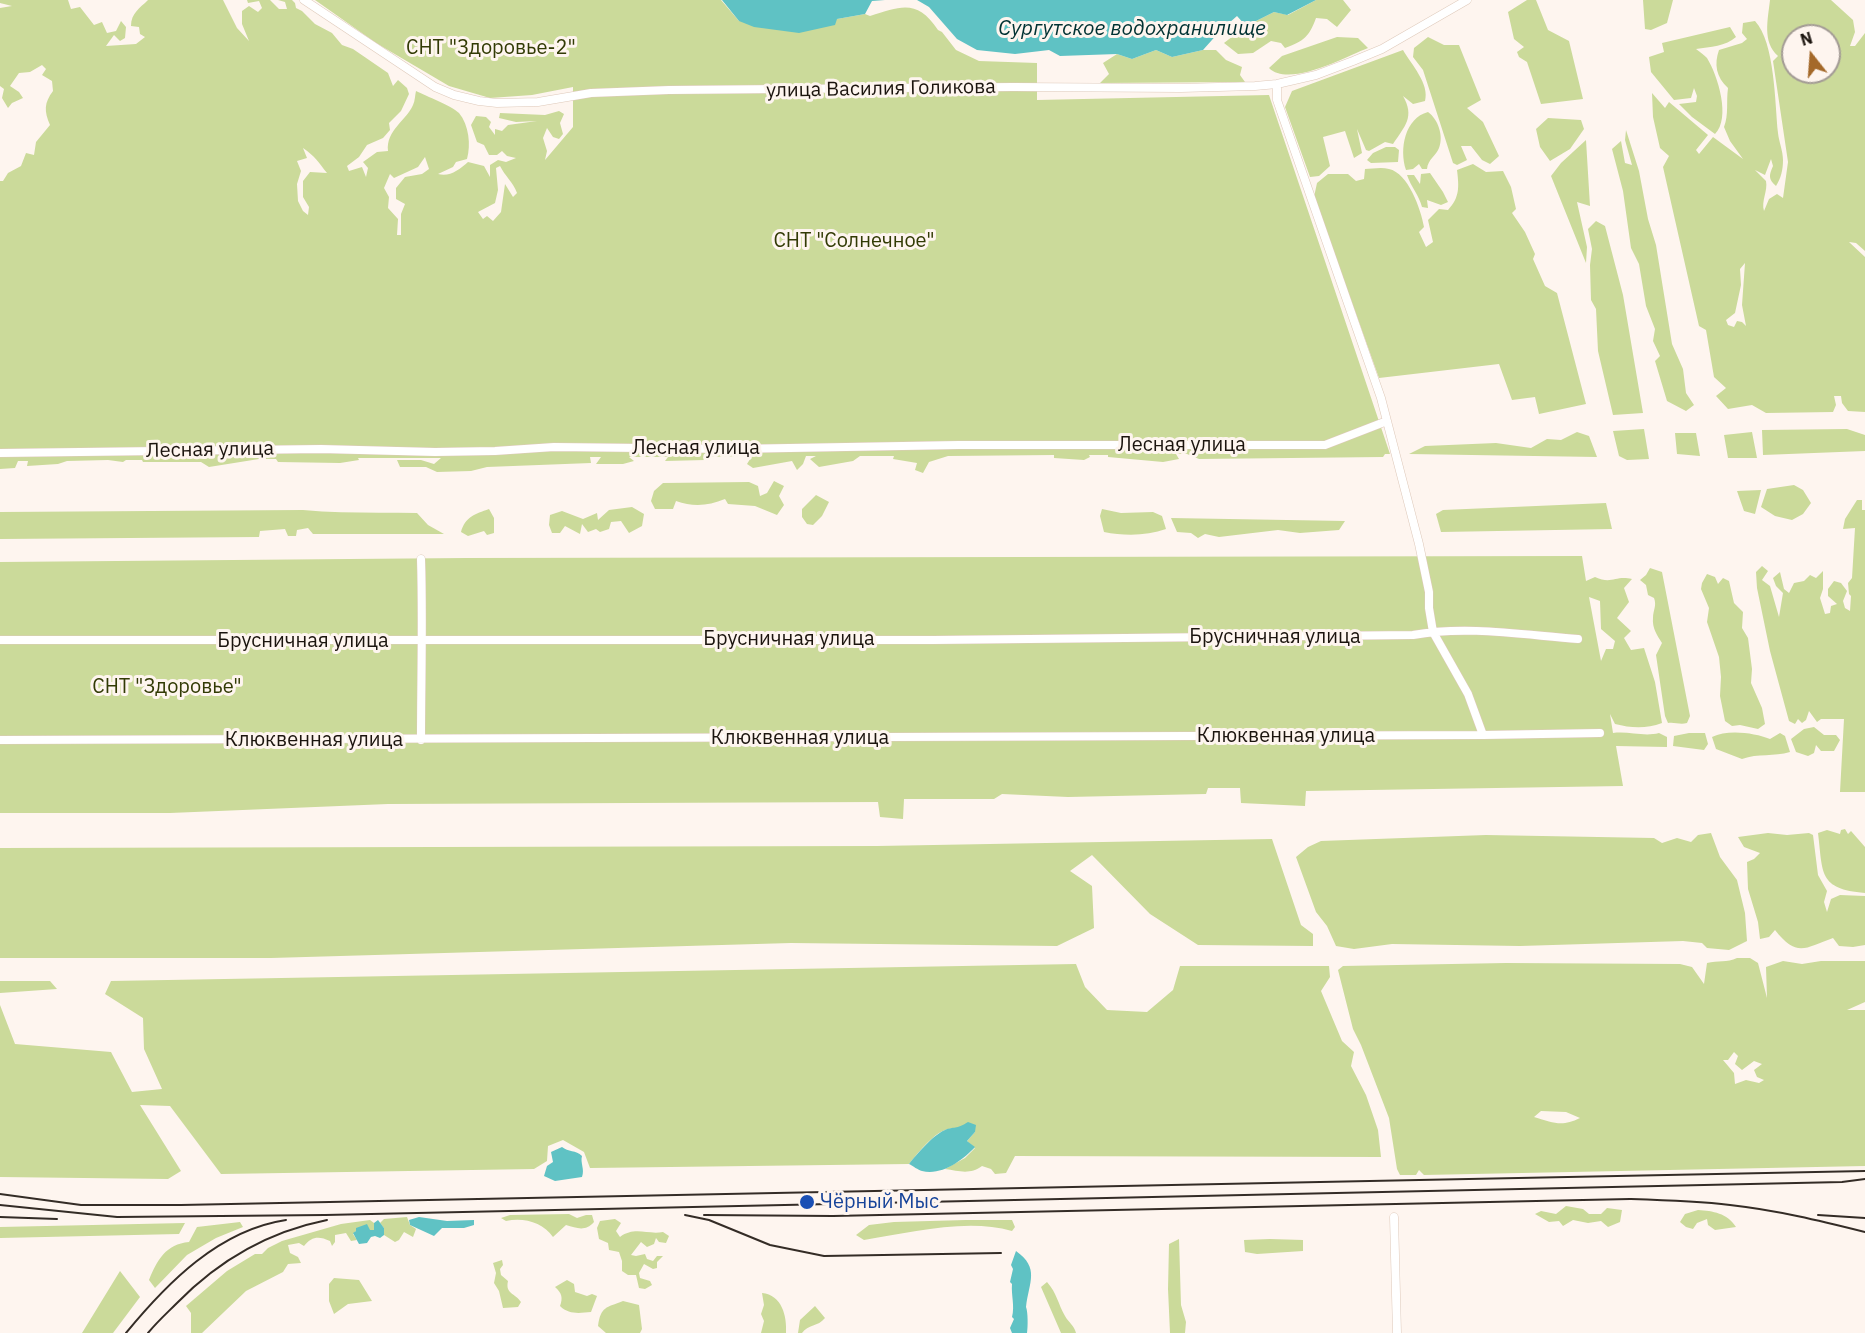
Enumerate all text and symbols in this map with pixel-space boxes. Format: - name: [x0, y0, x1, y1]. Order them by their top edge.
- water label: Сургутское водохранилище: [998, 16, 1266, 42]
- north arrow: [1781, 24, 1841, 84]
- text: N: [1798, 27, 1815, 50]
- park label: СНТ "Здоровье-2": [406, 36, 576, 60]
- street label: улица Василия Голикова: [766, 75, 996, 103]
- park label: СНТ "Солнечное": [773, 229, 935, 253]
- street label: Лесная улица: [1118, 433, 1246, 457]
- street label: Лесная улица: [632, 436, 760, 460]
- street label: Лесная улица: [146, 437, 274, 463]
- street label: Брусничная улица: [1189, 625, 1361, 649]
- street label: Брусничная улица: [703, 627, 875, 651]
- street label: Брусничная улица: [217, 629, 389, 653]
- park label: СНТ "Здоровье": [92, 675, 242, 699]
- street label: Клюквенная улица: [1197, 724, 1375, 748]
- street label: Клюквенная улица: [711, 726, 889, 750]
- street label: Клюквенная улица: [225, 728, 403, 752]
- place label: Чёрный Мыс: [820, 1190, 939, 1214]
- marker: Чёрный Мыс: [798, 1193, 816, 1211]

